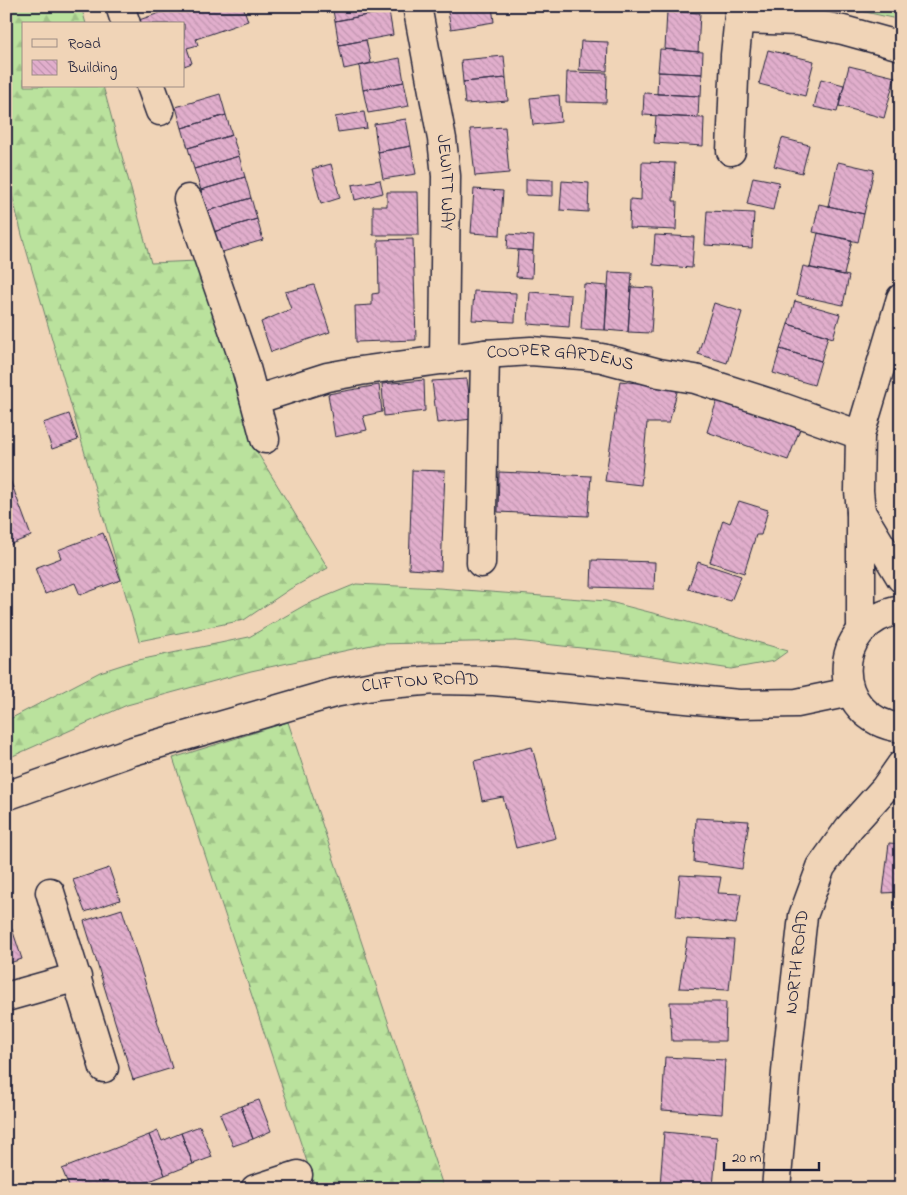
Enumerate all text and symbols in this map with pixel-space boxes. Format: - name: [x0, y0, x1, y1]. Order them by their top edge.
- legend: [22, 22, 185, 88]
- text: Road: [68, 33, 101, 55]
- text: Building: [67, 57, 117, 80]
- street label: JEWITT WAY: [428, 132, 459, 232]
- street label: COOPER GARDENS: [486, 338, 636, 379]
- street label: CLIFTON ROAD: [359, 667, 479, 701]
- street label: NORTH ROAD: [779, 909, 817, 1015]
- scale bar: [724, 1140, 820, 1172]
- text: 20 m: [732, 1147, 762, 1169]

